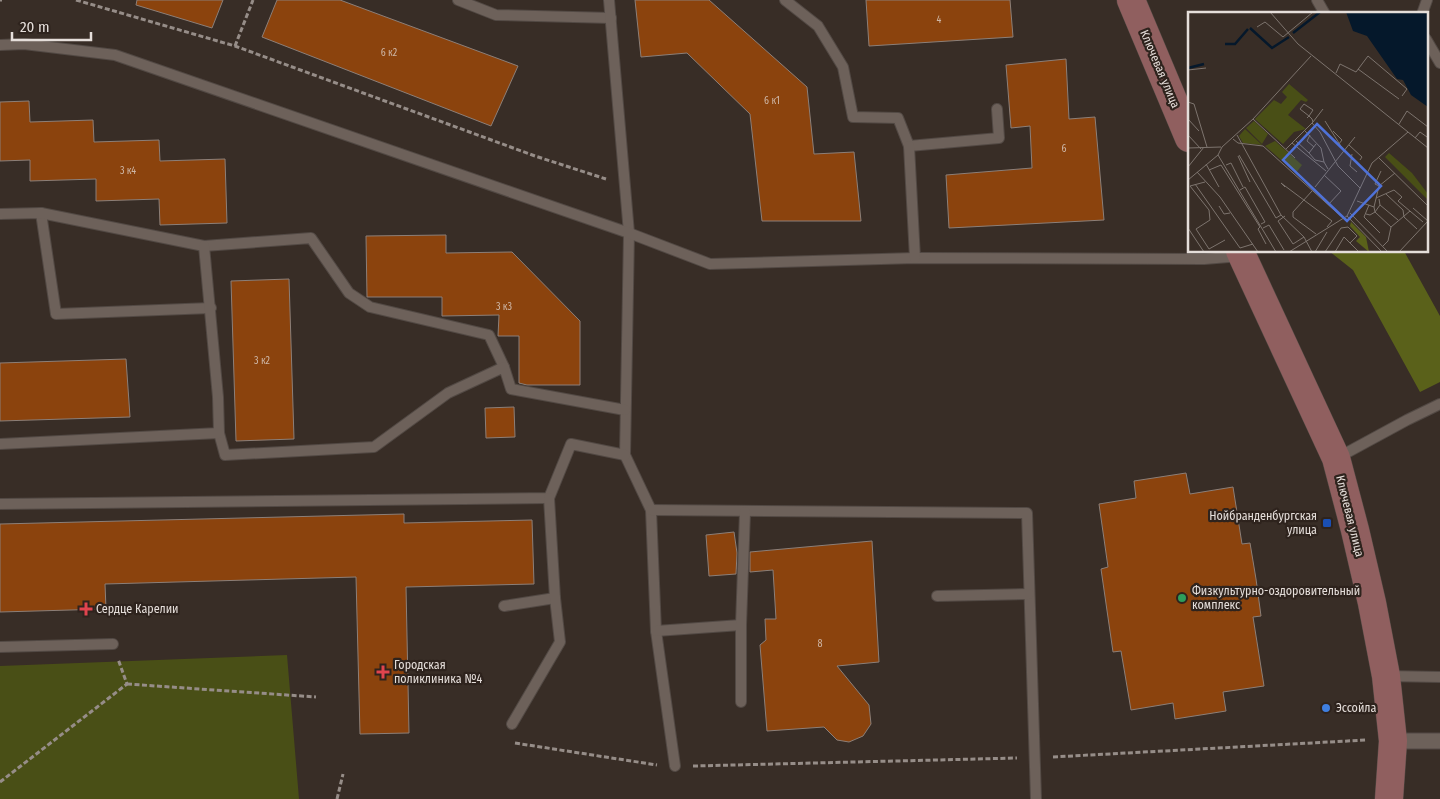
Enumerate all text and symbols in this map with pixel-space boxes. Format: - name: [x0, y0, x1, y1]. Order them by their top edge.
- scale bar: [12, 10, 91, 42]
- inset map: [1188, 12, 1428, 252]
- house number: 4: [937, 14, 942, 26]
- text: 20 m: [20, 18, 50, 36]
- street label: Ключевая улица: [1137, 28, 1183, 110]
- house number: 6 к2: [381, 47, 398, 59]
- house number: 6 к1: [764, 95, 780, 107]
- house number: 6: [1062, 143, 1067, 155]
- house number: 3 к4: [120, 165, 136, 177]
- house number: 3 к3: [496, 301, 513, 313]
- house number: 3 к2: [254, 355, 271, 367]
- street label: Ключевая улица: [1333, 474, 1367, 558]
- place label: Нойбранденбургская улица: [1209, 509, 1317, 537]
- marker: Нойбранденбургская улица: [1321, 517, 1333, 529]
- place label: Физкультурно-оздоровительный комплекс: [1192, 584, 1360, 612]
- marker: Физкультурно-оздоровительный комплекс: [1176, 592, 1188, 604]
- place label: Сердце Карелии: [96, 602, 179, 616]
- marker: Сердце Карелии: [80, 603, 92, 615]
- house number: 8: [818, 638, 823, 650]
- place label: Городская поликлиника №4: [394, 658, 482, 686]
- marker: Городская поликлиника №4: [376, 665, 390, 679]
- place label: Эссойла: [1336, 701, 1377, 715]
- marker: Эссойла: [1320, 702, 1332, 714]

